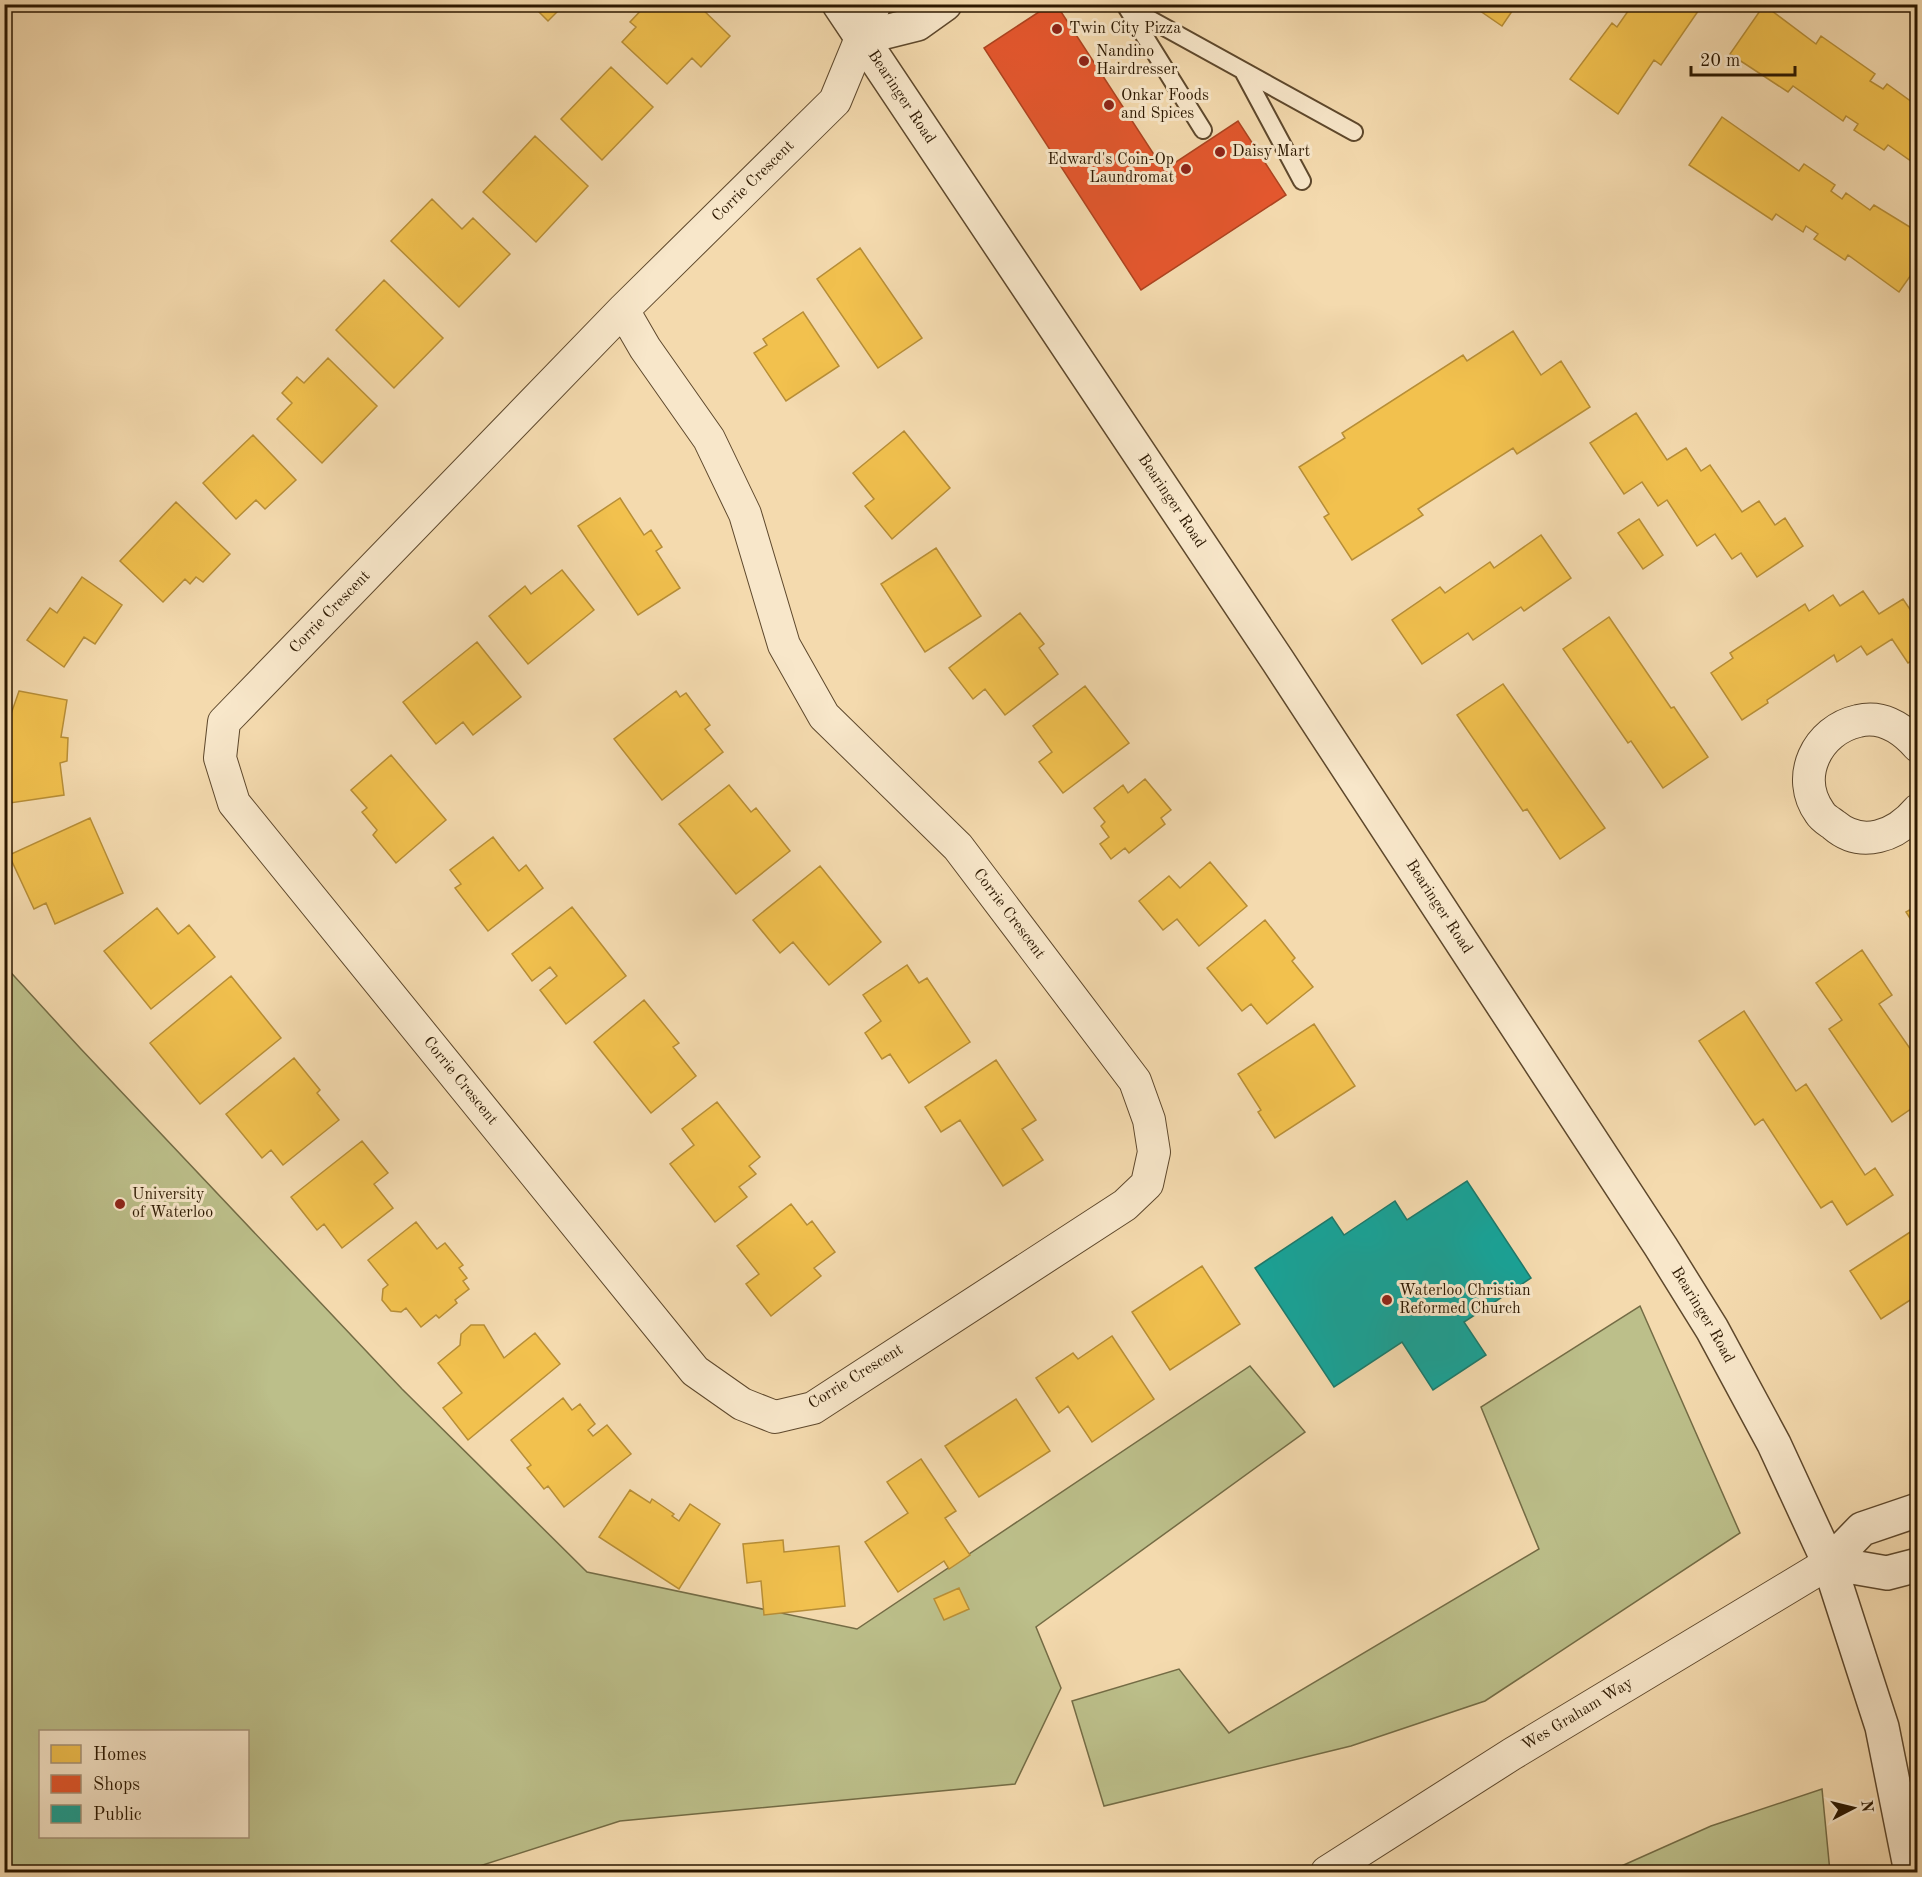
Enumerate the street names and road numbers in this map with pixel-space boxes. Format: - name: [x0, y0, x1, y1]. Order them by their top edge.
- street label: Bearinger Road: [864, 48, 938, 147]
- street label: Corrie Crescent: [709, 138, 798, 225]
- street label: Bearinger Road: [1134, 452, 1208, 551]
- street label: Corrie Crescent: [287, 568, 374, 657]
- street label: Bearinger Road: [1402, 857, 1475, 957]
- street label: Corrie Crescent: [970, 866, 1048, 962]
- street label: Corrie Crescent: [420, 1034, 500, 1128]
- street label: Bearinger Road: [1668, 1264, 1737, 1366]
- street label: Corrie Crescent: [806, 1341, 906, 1412]
- street label: Wes Graham Way: [1519, 1675, 1636, 1754]

